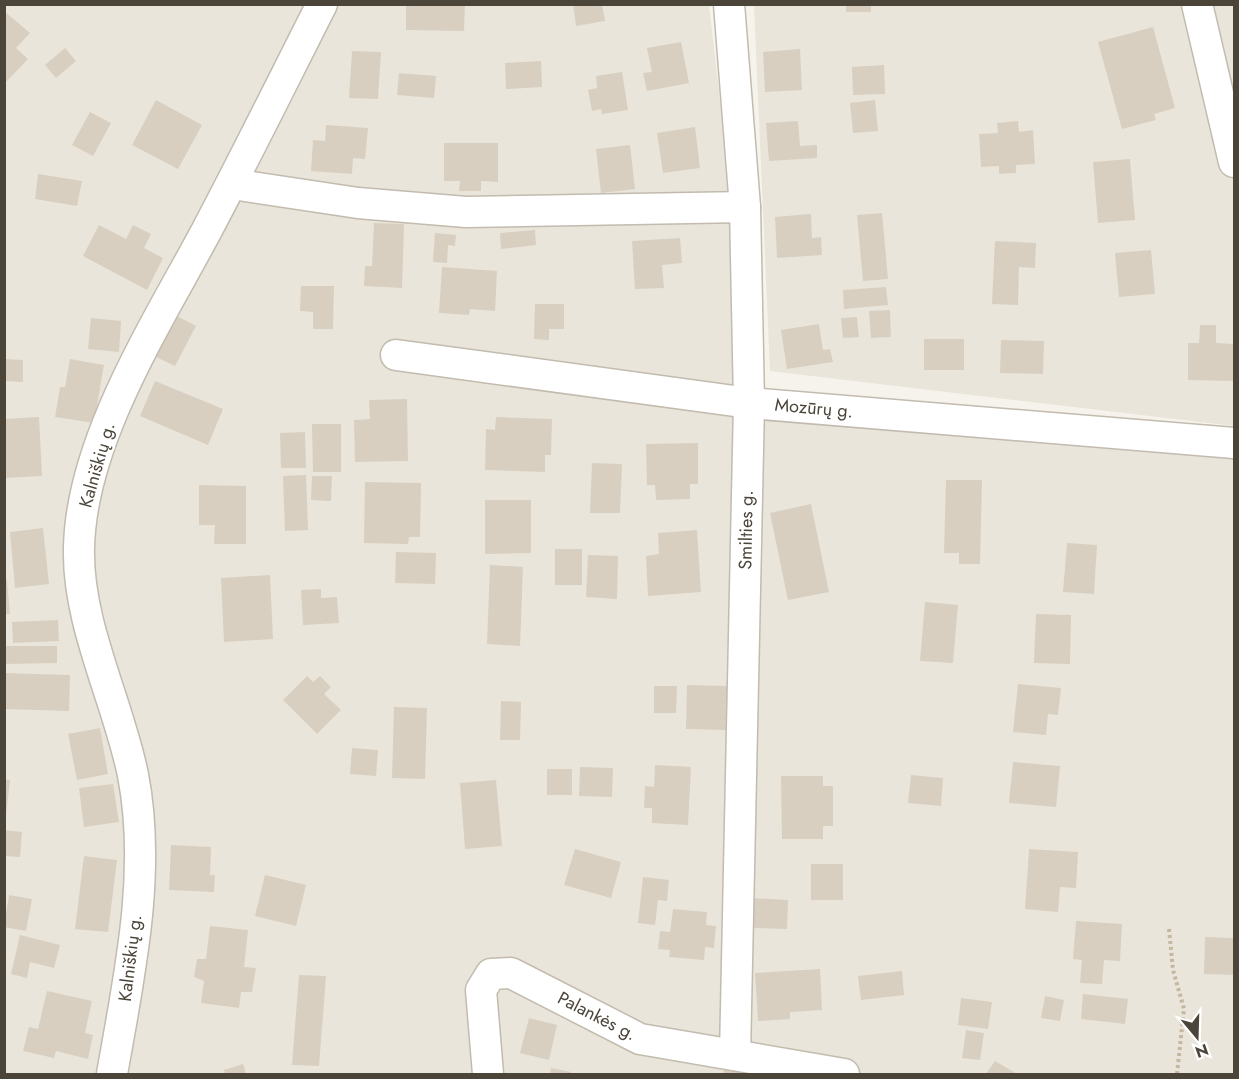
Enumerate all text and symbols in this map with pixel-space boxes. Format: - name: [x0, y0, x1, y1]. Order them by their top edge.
- street label: Mozūrų g.: [774, 392, 854, 424]
- street label: Kalniškių g.: [72, 419, 122, 511]
- street label: Smilties g.: [732, 490, 760, 570]
- street label: Kalniškių g.: [112, 913, 148, 1003]
- street label: Palankės g.: [553, 985, 641, 1047]
- north arrow: [1167, 1007, 1227, 1067]
- text: N: [1192, 1038, 1211, 1064]

